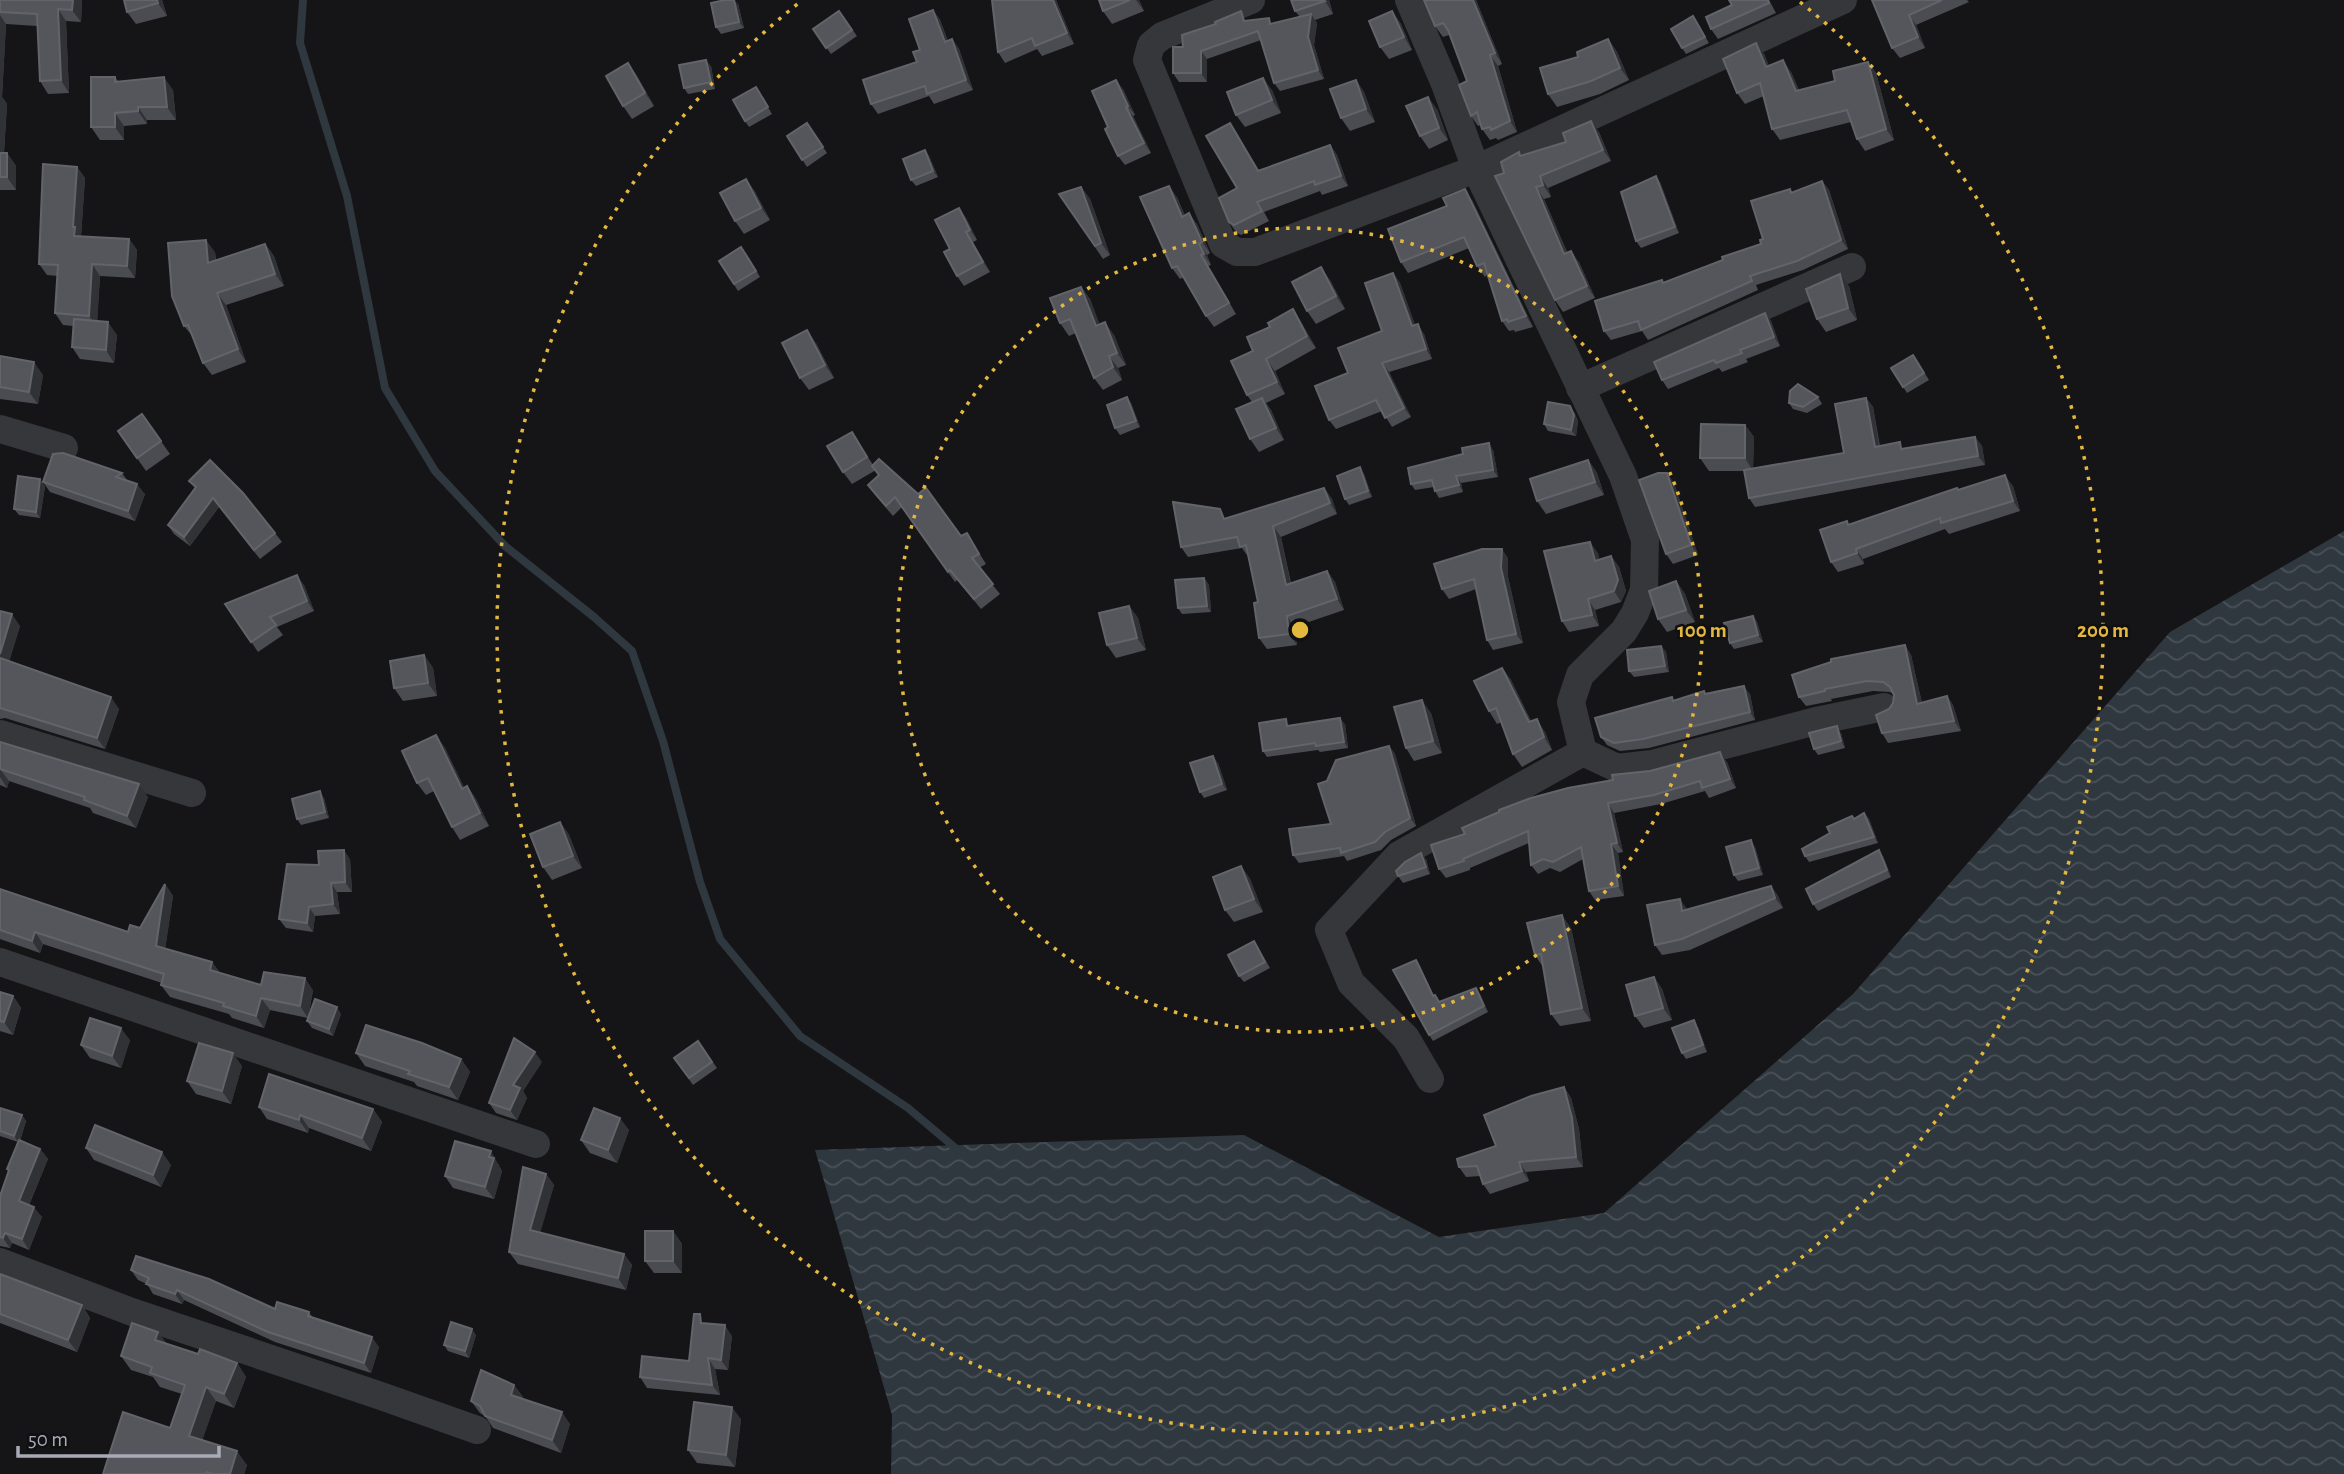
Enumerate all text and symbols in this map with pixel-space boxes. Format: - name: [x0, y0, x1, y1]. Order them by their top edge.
- centre of rings: [1288, 618, 1312, 642]
- text: 100 m: [1677, 620, 1727, 641]
- text: 200 m: [2077, 620, 2129, 641]
- scale bar: [18, 1414, 219, 1458]
- text: 50 m: [28, 1429, 68, 1450]

